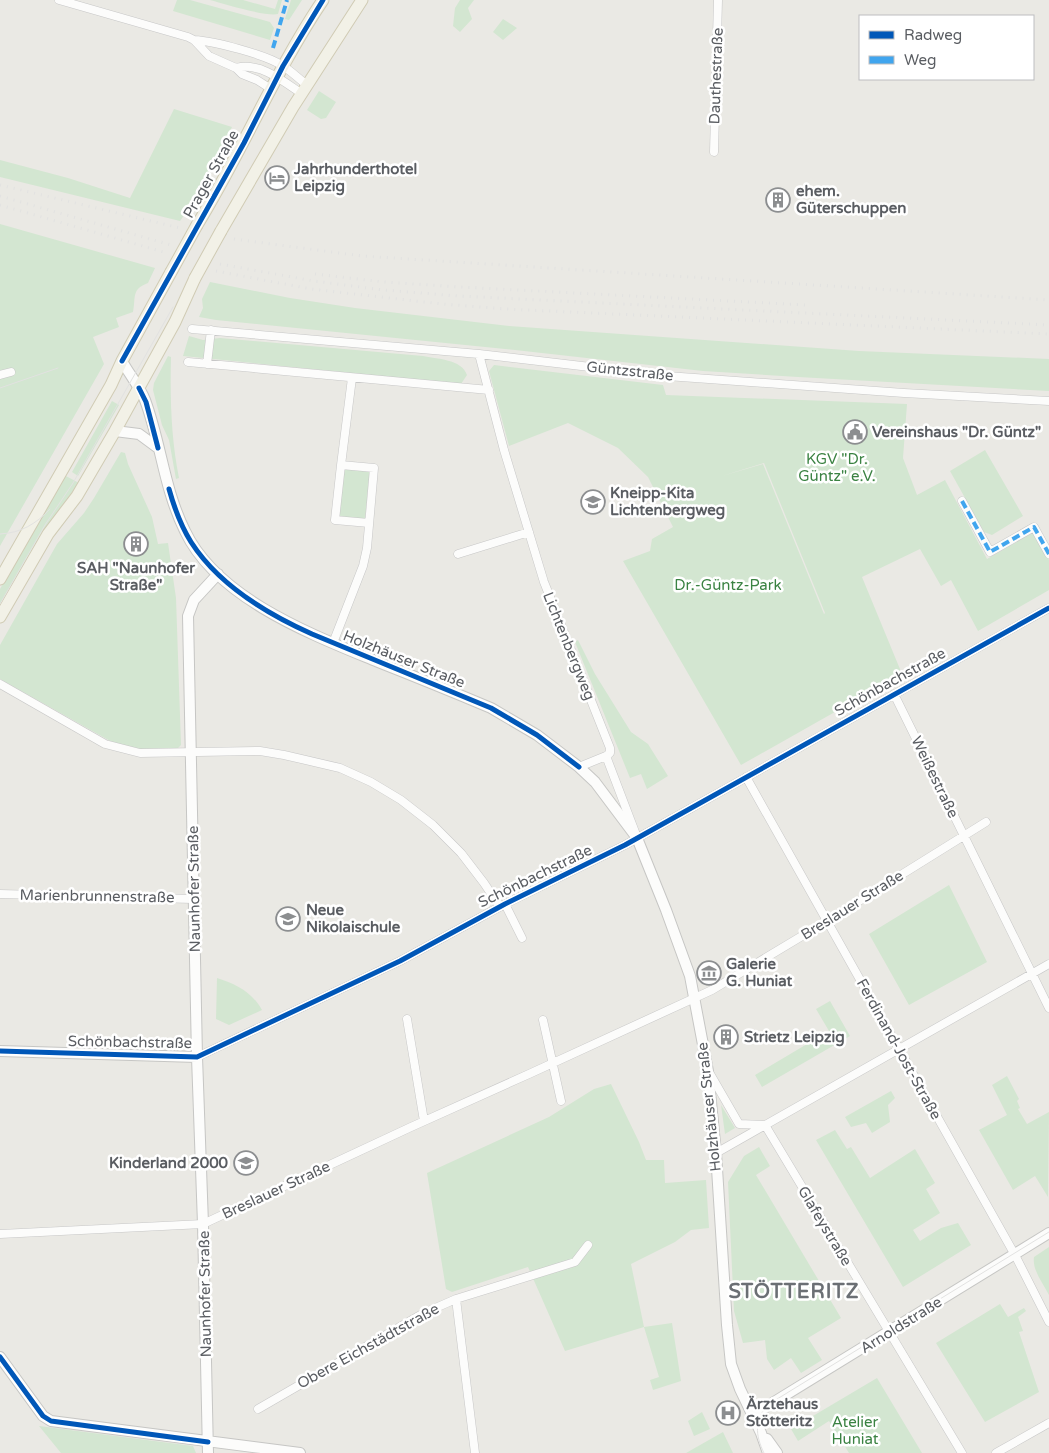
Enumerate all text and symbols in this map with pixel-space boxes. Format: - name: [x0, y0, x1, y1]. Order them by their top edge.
- legend: [859, 15, 1034, 80]
- text: Radweg: [904, 26, 962, 44]
- street label: Dauthestraße: [705, 27, 727, 125]
- text: Weg: [904, 51, 936, 69]
- street label: Prager Straße: [179, 127, 243, 221]
- place label: Jahrhunderthotel Leipzig: [293, 160, 417, 196]
- hotel icon: Jahrhunderthotel Leipzig: [264, 165, 290, 191]
- place label: ehem. Güterschuppen: [796, 182, 906, 218]
- building icon: ehem. Güterschuppen: [765, 187, 791, 213]
- street label: Güntzstraße: [586, 357, 674, 385]
- public building icon: Vereinshaus "Dr. Güntz": [842, 419, 868, 445]
- place label: Vereinshaus "Dr. Güntz": [872, 423, 1041, 441]
- park label: KGV "Dr. Güntz" e.V.: [798, 450, 876, 485]
- place label: Kneipp-Kita Lichtenbergweg: [610, 484, 725, 520]
- school or university icon: Kneipp-Kita Lichtenbergweg: [580, 489, 606, 515]
- building icon: SAH "Naunhofer Straße": [123, 531, 149, 557]
- place label: SAH "Naunhofer Straße": [77, 559, 195, 594]
- park label: Dr.-Güntz-Park: [674, 576, 782, 594]
- street label: Lichtenbergweg: [539, 589, 599, 703]
- street label: Holzhäuser Straße: [340, 626, 468, 692]
- street label: Schönbachstraße: [831, 644, 949, 720]
- street label: Weißestraße: [907, 733, 963, 821]
- street label: Naunhofer Straße: [184, 825, 204, 953]
- street label: Schönbachstraße: [475, 841, 595, 911]
- street label: Breslauer Straße: [797, 866, 907, 944]
- street label: Marienbrunnenstraße: [19, 886, 175, 906]
- place label: Neue Nikolaischule: [306, 901, 401, 936]
- school or university icon: Neue Nikolaischule: [275, 906, 301, 932]
- place label: Galerie G. Huniat: [726, 955, 793, 990]
- museum icon: Galerie G. Huniat: [696, 960, 722, 986]
- street label: Ferdinand-Jost-Straße: [853, 975, 945, 1123]
- building icon: Strietz Leipzig: [713, 1024, 739, 1050]
- place label: Strietz Leipzig: [744, 1028, 845, 1047]
- street label: Schönbachstraße: [68, 1032, 192, 1052]
- street label: Holzhäuser Straße: [693, 1041, 725, 1173]
- school or university icon: Kinderland 2000: [233, 1150, 259, 1176]
- place label: Kinderland 2000: [109, 1154, 229, 1172]
- street label: Breslauer Straße: [219, 1157, 333, 1223]
- street label: Glafeystraße: [794, 1183, 856, 1269]
- street label: Naunhofer Straße: [195, 1230, 215, 1358]
- district label: STÖTTERITZ: [729, 1279, 859, 1304]
- street label: Arnoldstraße: [857, 1293, 945, 1357]
- street label: Obere Eichstädtstraße: [294, 1299, 442, 1393]
- place label: Ärztehaus Stötteritz: [746, 1395, 818, 1430]
- hospital icon: Ärztehaus Stötteritz: [715, 1400, 741, 1426]
- park label: Atelier Huniat: [831, 1413, 879, 1448]

